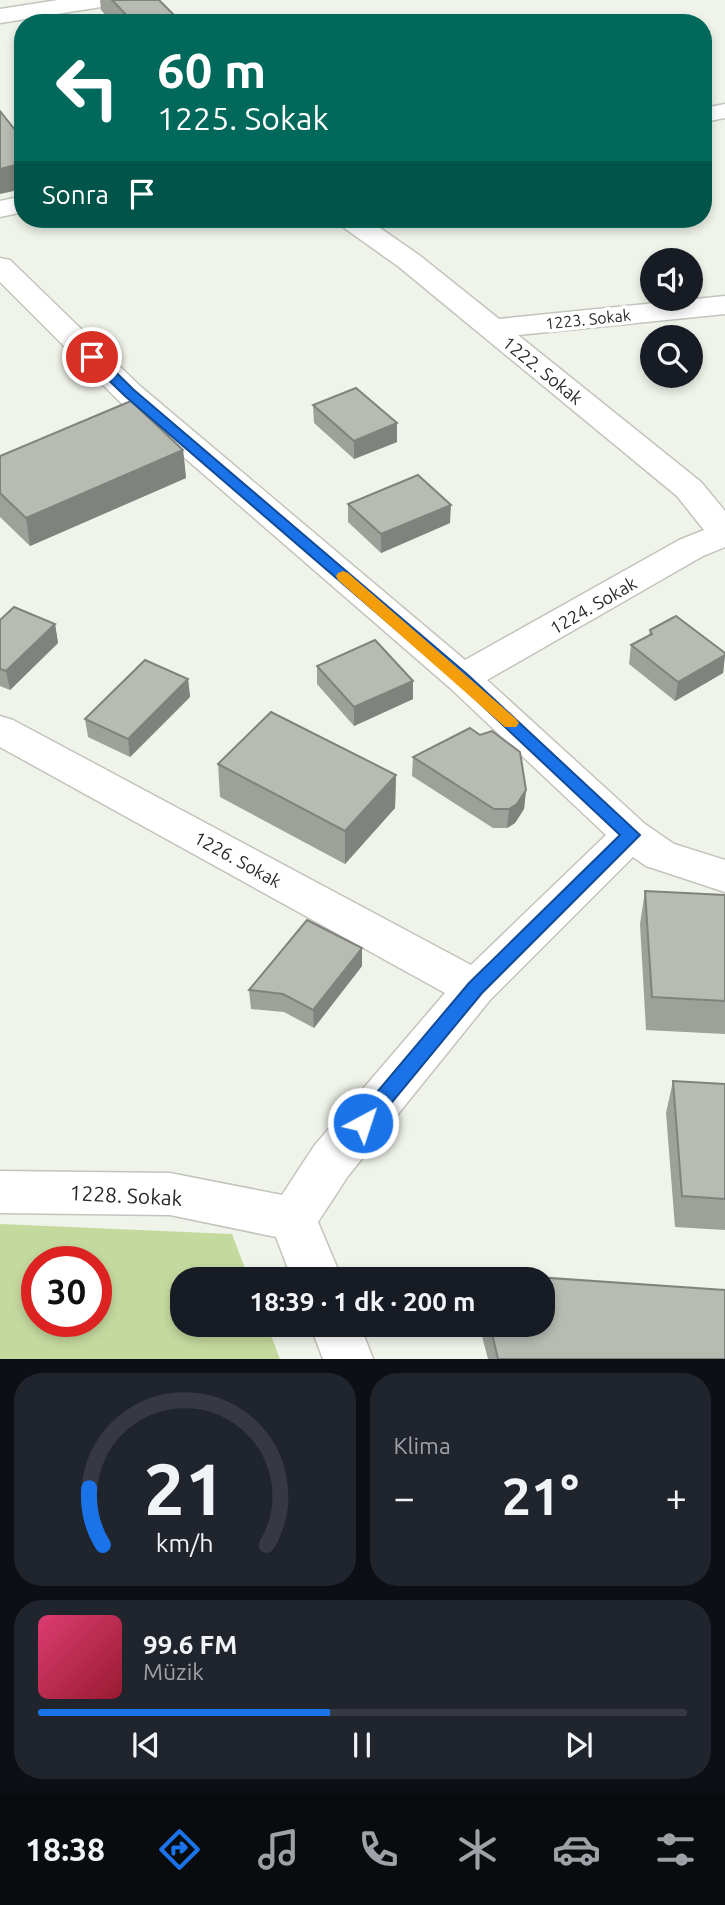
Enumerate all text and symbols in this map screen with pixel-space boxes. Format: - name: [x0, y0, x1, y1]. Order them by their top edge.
- icon: left: [42, 42, 133, 133]
- text: 60 m: [157, 42, 266, 97]
- text: 1225. Sokak: [157, 100, 329, 136]
- icon: arrive: [123, 175, 161, 213]
- text: Sonra: [42, 180, 109, 209]
- map controls: [640, 248, 703, 388]
- button: sound: [640, 248, 703, 311]
- street label: 1223. Sokak: [544, 306, 632, 332]
- button: search: [640, 325, 703, 388]
- pin: [62, 327, 122, 387]
- street label: 1222. Sokak: [499, 332, 587, 408]
- icon: arrive: [73, 338, 111, 376]
- street label: 1224. Sokak: [546, 572, 640, 638]
- street label: 1226. Sokak: [191, 827, 285, 891]
- position arrow: [326, 1086, 400, 1160]
- street label: 1228. Sokak: [69, 1180, 183, 1210]
- speed limit sign: 30: [21, 1246, 112, 1337]
- text: 18:39 · 1 dk · 200 m: [249, 1287, 476, 1316]
- text: Klima: [394, 1433, 451, 1458]
- text: 21: [144, 1448, 226, 1530]
- text: 21°: [502, 1467, 579, 1525]
- text: −: [394, 1476, 415, 1518]
- text: +: [666, 1476, 687, 1518]
- text: km/h: [156, 1529, 214, 1557]
- text: 99.6 FM: [143, 1630, 237, 1659]
- text: Müzik: [143, 1659, 204, 1684]
- icon: previous: [127, 1726, 165, 1764]
- icon: pause: [343, 1726, 381, 1764]
- icon: next: [560, 1726, 598, 1764]
- icon: directions: [155, 1825, 204, 1874]
- icon: music: [254, 1825, 303, 1874]
- icon: phone: [354, 1825, 403, 1874]
- icon: climate: [453, 1825, 502, 1874]
- icon: car: [552, 1825, 601, 1874]
- icon: filters: [651, 1825, 700, 1874]
- text: 18:38: [25, 1831, 105, 1867]

